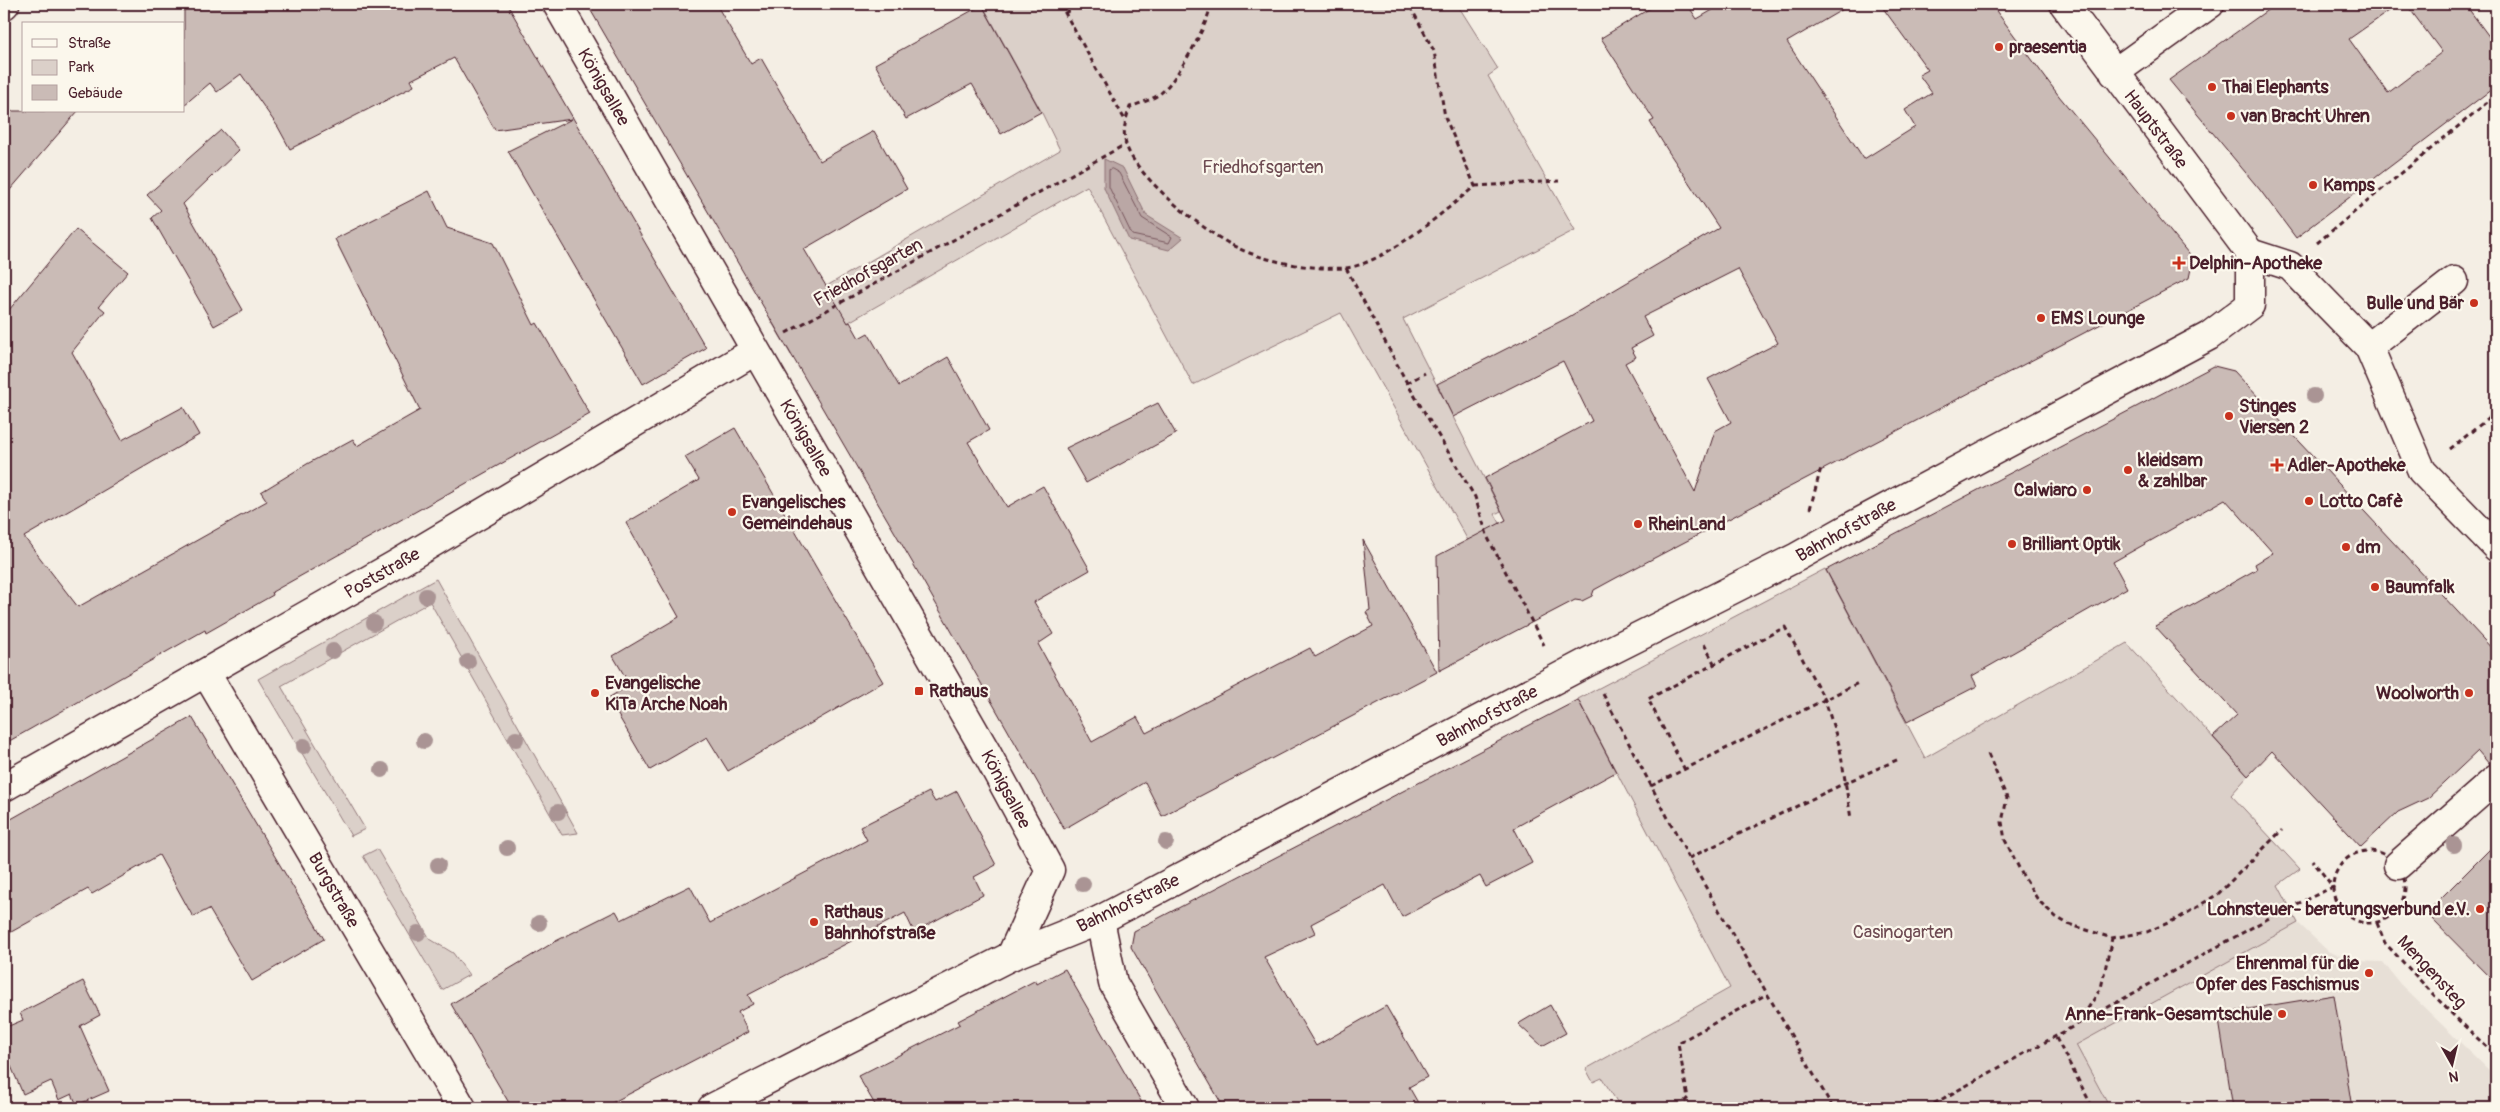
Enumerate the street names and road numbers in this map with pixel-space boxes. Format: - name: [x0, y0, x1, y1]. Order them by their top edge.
- street label: Königsallee: [572, 44, 635, 130]
- street label: Hauptstraße: [2118, 85, 2193, 173]
- street label: Friedhofsgarten: [810, 233, 927, 312]
- street label: Königsallee: [774, 395, 837, 481]
- street label: Bahnhofstraße: [1792, 493, 1901, 567]
- street label: Poststraße: [340, 542, 424, 604]
- street label: Bahnhofstraße: [1433, 680, 1542, 753]
- street label: Königsallee: [975, 746, 1036, 833]
- street label: Burgstraße: [303, 848, 364, 932]
- street label: Bahnhofstraße: [1073, 869, 1183, 938]
- street label: Mengensteg: [2392, 931, 2472, 1014]

